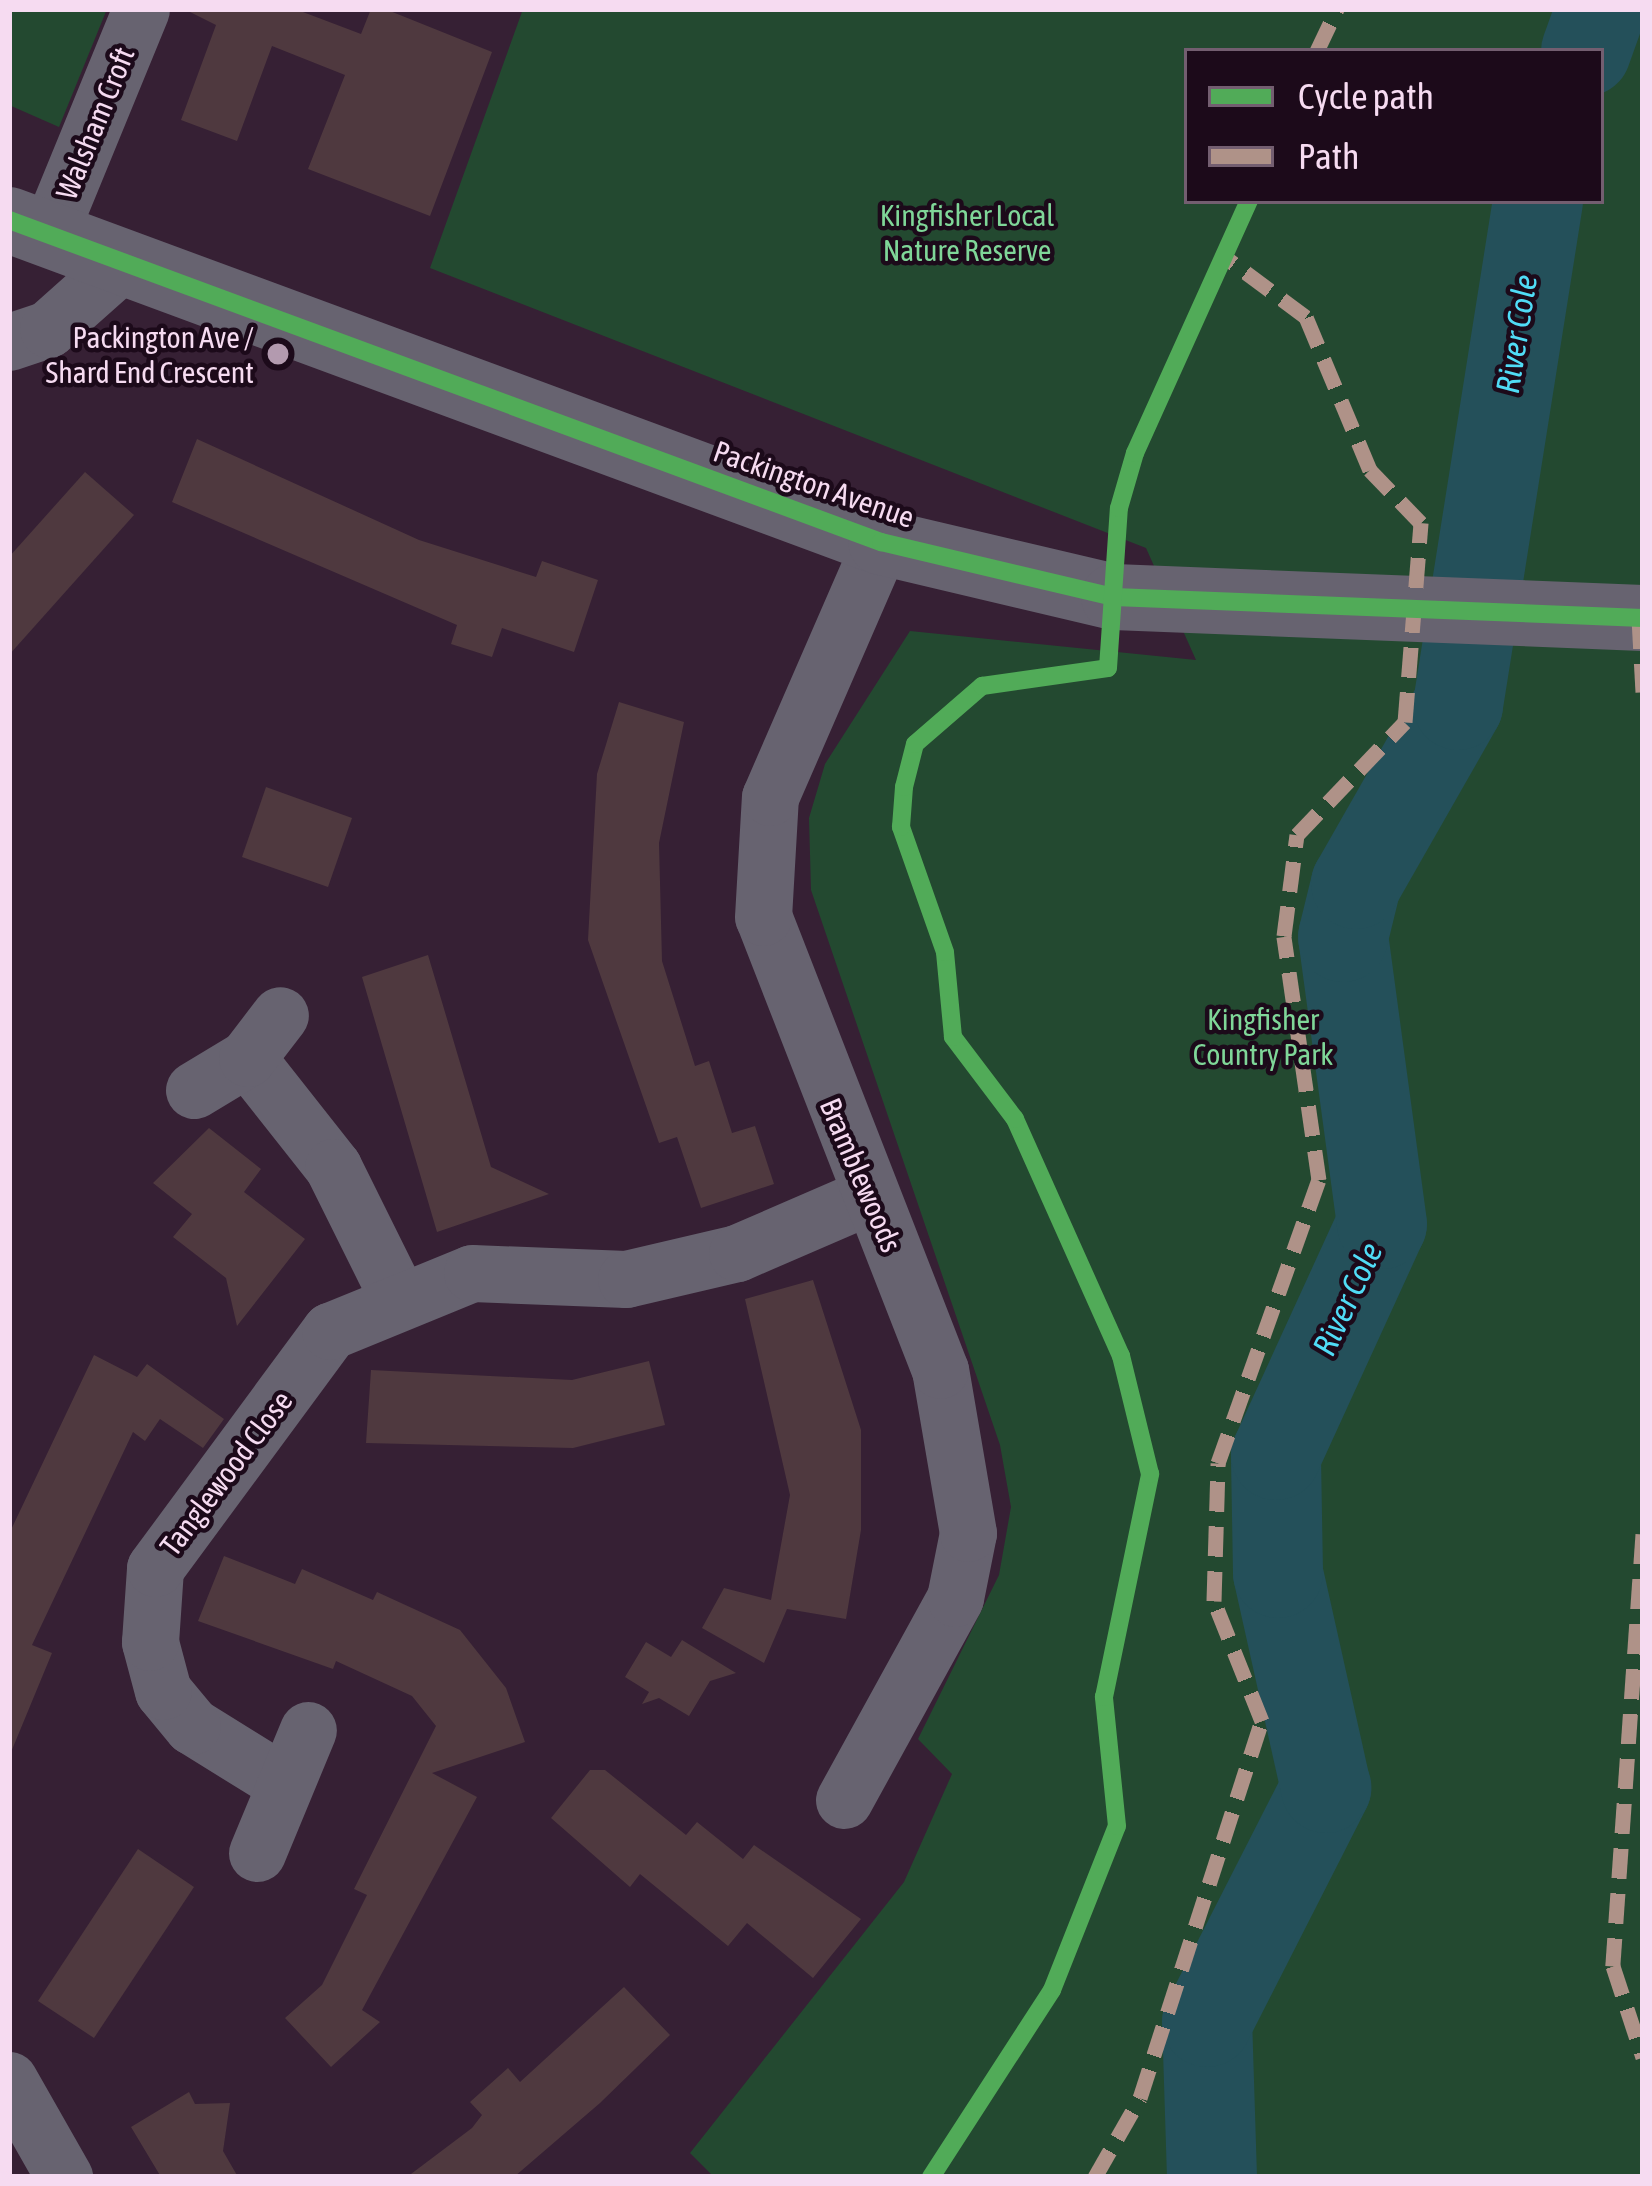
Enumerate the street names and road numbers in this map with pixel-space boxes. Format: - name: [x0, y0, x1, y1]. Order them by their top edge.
- street label: Walsham Croft: [48, 42, 142, 204]
- street label: Packington Avenue: [709, 433, 919, 535]
- street label: Bramblewoods: [812, 1093, 910, 1257]
- street label: Tanglewood Close: [152, 1383, 300, 1563]

